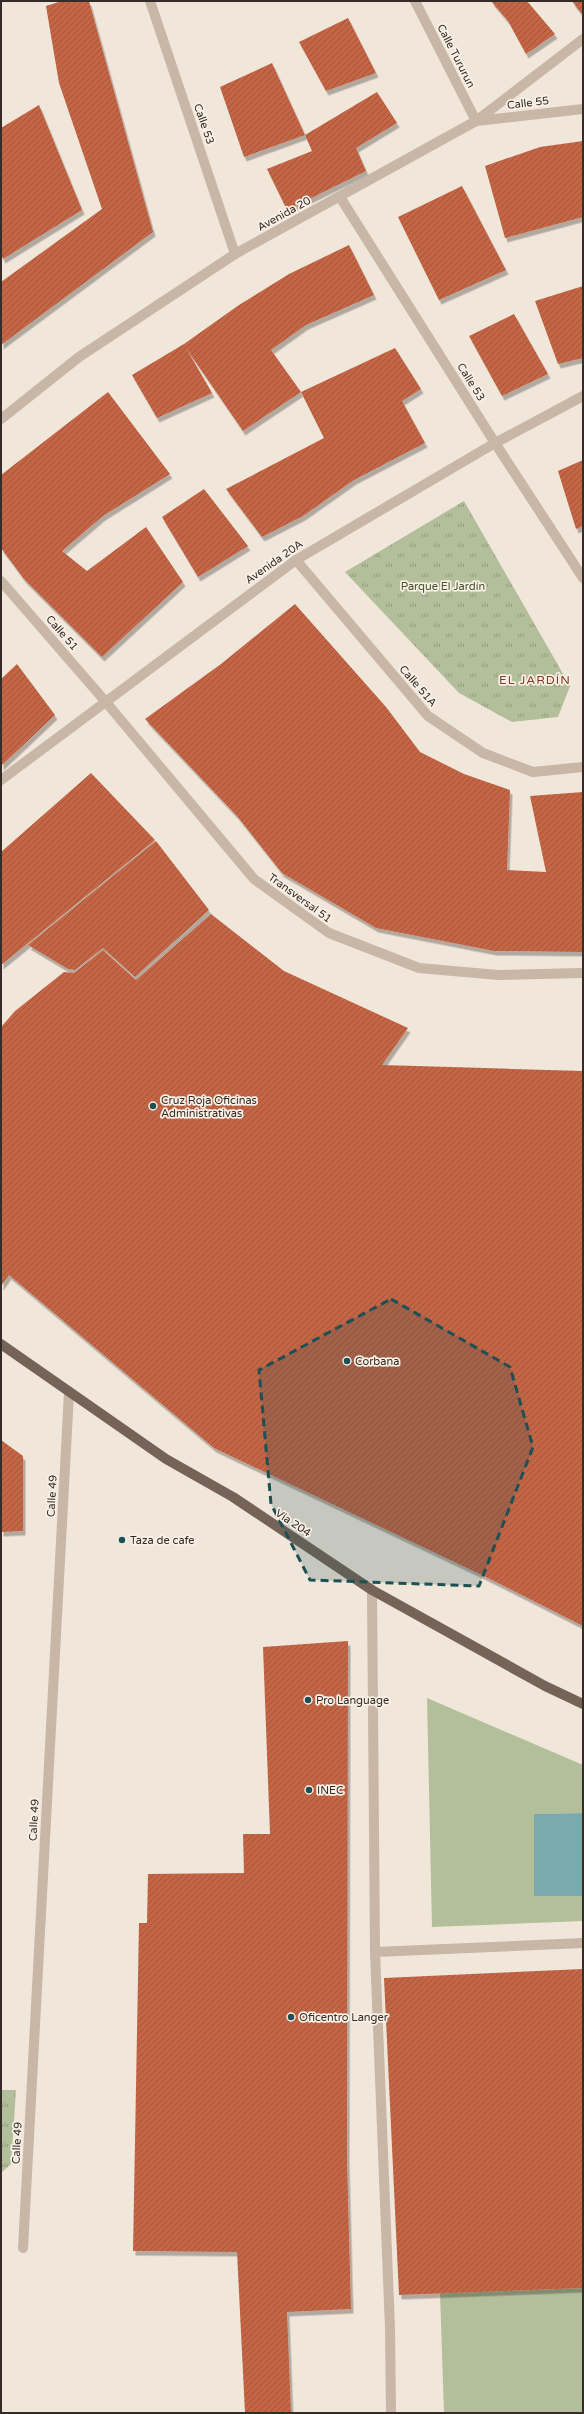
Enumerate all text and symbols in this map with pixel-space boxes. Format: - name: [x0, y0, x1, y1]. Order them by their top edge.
- street label: Calle Tururun: [434, 22, 478, 90]
- street label: Calle 55: [506, 94, 550, 112]
- street label: Calle 53: [191, 102, 217, 146]
- street label: Avenida 20: [255, 194, 313, 234]
- street label: Calle 53: [454, 361, 488, 403]
- street label: Avenida 20A: [243, 537, 305, 587]
- park label: Parque El Jardín: [401, 580, 485, 593]
- street label: Calle 51: [43, 613, 81, 653]
- street label: Calle 51A: [397, 663, 439, 709]
- district label: EL JARDÍN: [499, 673, 571, 687]
- street label: Transversal 51: [266, 871, 334, 925]
- place label: Cruz Roja Oficinas Administrativas: [161, 1094, 257, 1120]
- marker: Cruz Roja Oficinas Administrativas: [148, 1101, 158, 1111]
- place label: Corbana: [355, 1355, 399, 1368]
- marker: Corbana: [342, 1356, 352, 1366]
- street label: Calle 49: [44, 1474, 60, 1517]
- street label: Vía 204: [273, 1506, 313, 1540]
- place label: Taza de cafe: [130, 1534, 195, 1547]
- marker: Taza de cafe: [117, 1535, 127, 1545]
- place label: Pro Language: [316, 1694, 389, 1707]
- marker: Pro Language: [303, 1695, 313, 1705]
- place label: INEC: [317, 1784, 344, 1797]
- marker: INEC: [304, 1785, 314, 1795]
- street label: Calle 49: [26, 1798, 42, 1841]
- place label: Oficentro Langer: [299, 2011, 389, 2024]
- marker: Oficentro Langer: [286, 2012, 296, 2022]
- street label: Calle 49: [9, 2121, 25, 2164]

